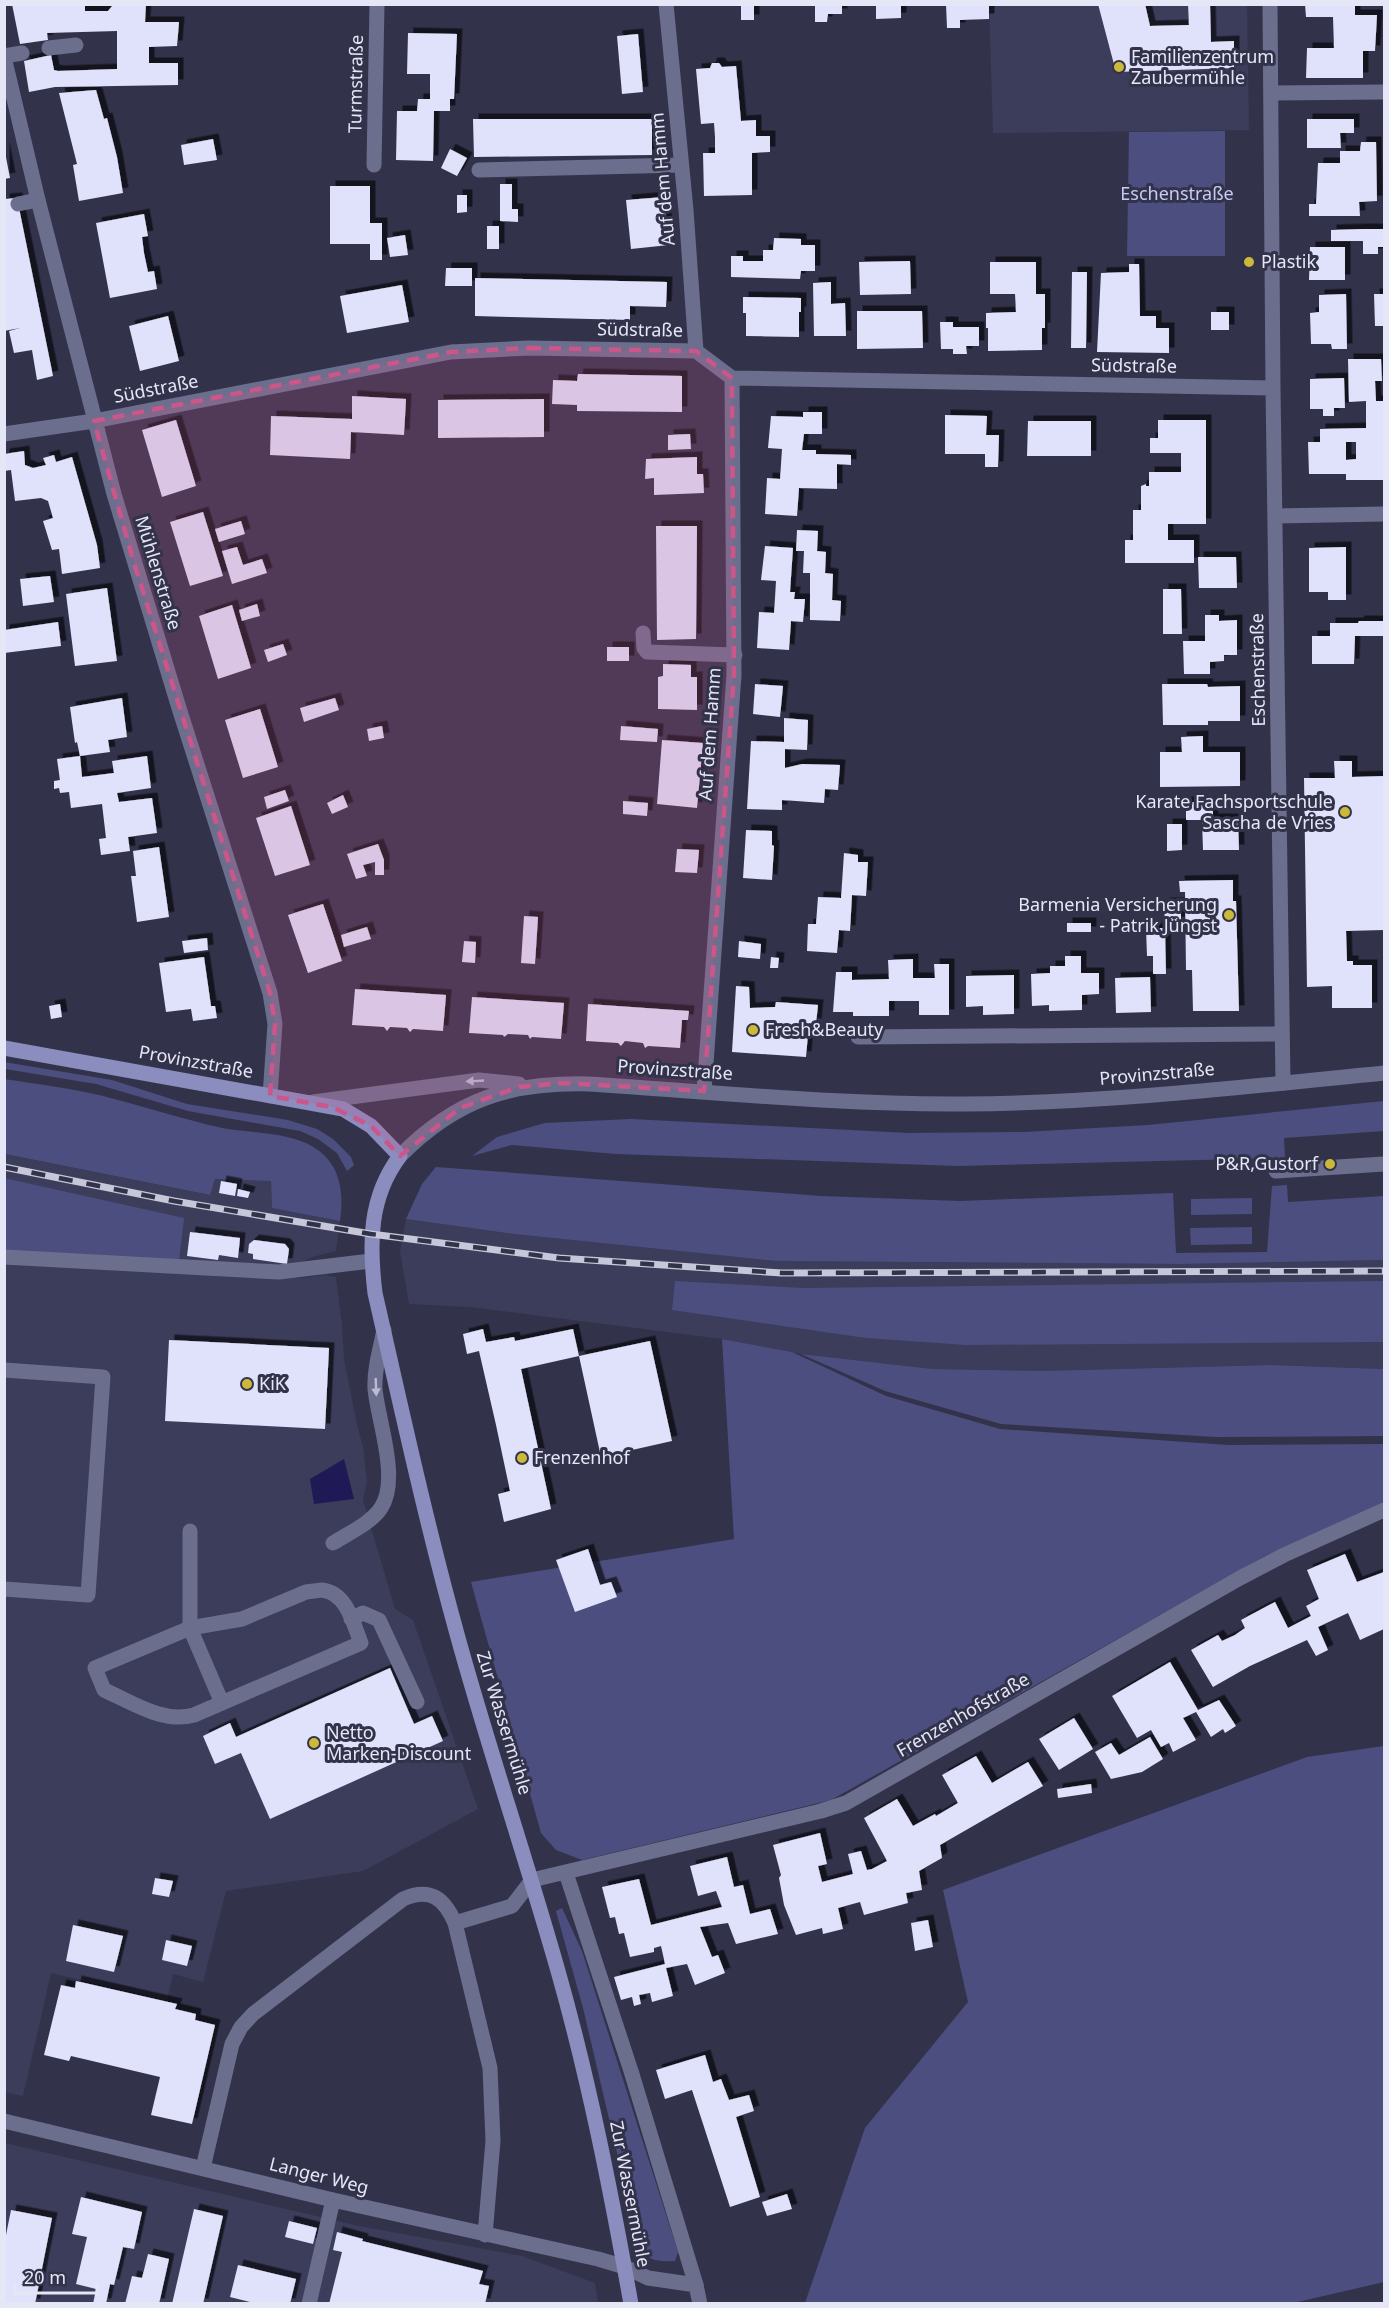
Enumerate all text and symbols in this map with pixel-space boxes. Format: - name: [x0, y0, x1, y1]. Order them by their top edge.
- street label: Turmstraße: [342, 35, 368, 133]
- place label: Familienzentrum Zaubermühle: [1131, 44, 1274, 89]
- marker: Familienzentrum Zaubermühle: [1112, 60, 1126, 74]
- street label: Auf dem Hamm: [644, 112, 680, 247]
- park label: Eschenstraße: [1120, 181, 1234, 205]
- place label: Plastik: [1261, 249, 1316, 273]
- marker: Plastik: [1242, 255, 1256, 269]
- street label: Südstraße: [597, 316, 683, 342]
- street label: Südstraße: [1091, 352, 1177, 378]
- street label: Südstraße: [111, 368, 200, 408]
- street label: Mühlenstraße: [130, 513, 188, 633]
- street label: Eschenstraße: [1244, 613, 1270, 727]
- street label: Auf dem Hamm: [692, 667, 726, 801]
- place label: Karate Fachsportschule Sascha de Vries: [1135, 789, 1333, 834]
- marker: Karate Fachsportschule Sascha de Vries: [1338, 805, 1352, 819]
- place label: Barmenia Versicherung - Patrik Jüngst: [1018, 892, 1217, 937]
- marker: Barmenia Versicherung - Patrik Jüngst: [1222, 908, 1236, 922]
- place label: Fresh&Beauty: [765, 1017, 884, 1041]
- marker: Fresh&Beauty: [746, 1023, 760, 1037]
- street label: Provinzstraße: [137, 1039, 255, 1083]
- street label: Provinzstraße: [617, 1053, 734, 1085]
- street label: Provinzstraße: [1098, 1056, 1216, 1090]
- one-way arrow: [466, 1076, 485, 1086]
- place label: P&R,Gustorf: [1215, 1151, 1319, 1175]
- marker: P&R,Gustorf: [1323, 1157, 1337, 1171]
- place label: KiK: [259, 1371, 287, 1395]
- marker: KiK: [240, 1377, 254, 1391]
- one-way arrow: [372, 1378, 381, 1397]
- place label: Frenzenhof: [534, 1445, 630, 1469]
- marker: Frenzenhof: [515, 1451, 529, 1465]
- street label: Zur Wassermühle: [472, 1648, 538, 1797]
- street label: Frenzenhofstraße: [892, 1666, 1033, 1762]
- place label: Netto Marken-Discount: [326, 1720, 472, 1765]
- marker: Netto Marken-Discount: [307, 1736, 321, 1750]
- street label: Zur Wassermühle: [605, 2119, 657, 2269]
- street label: Langer Weg: [267, 2151, 371, 2199]
- scale bar: [15, 2257, 98, 2295]
- text: 20 m: [24, 2265, 66, 2289]

